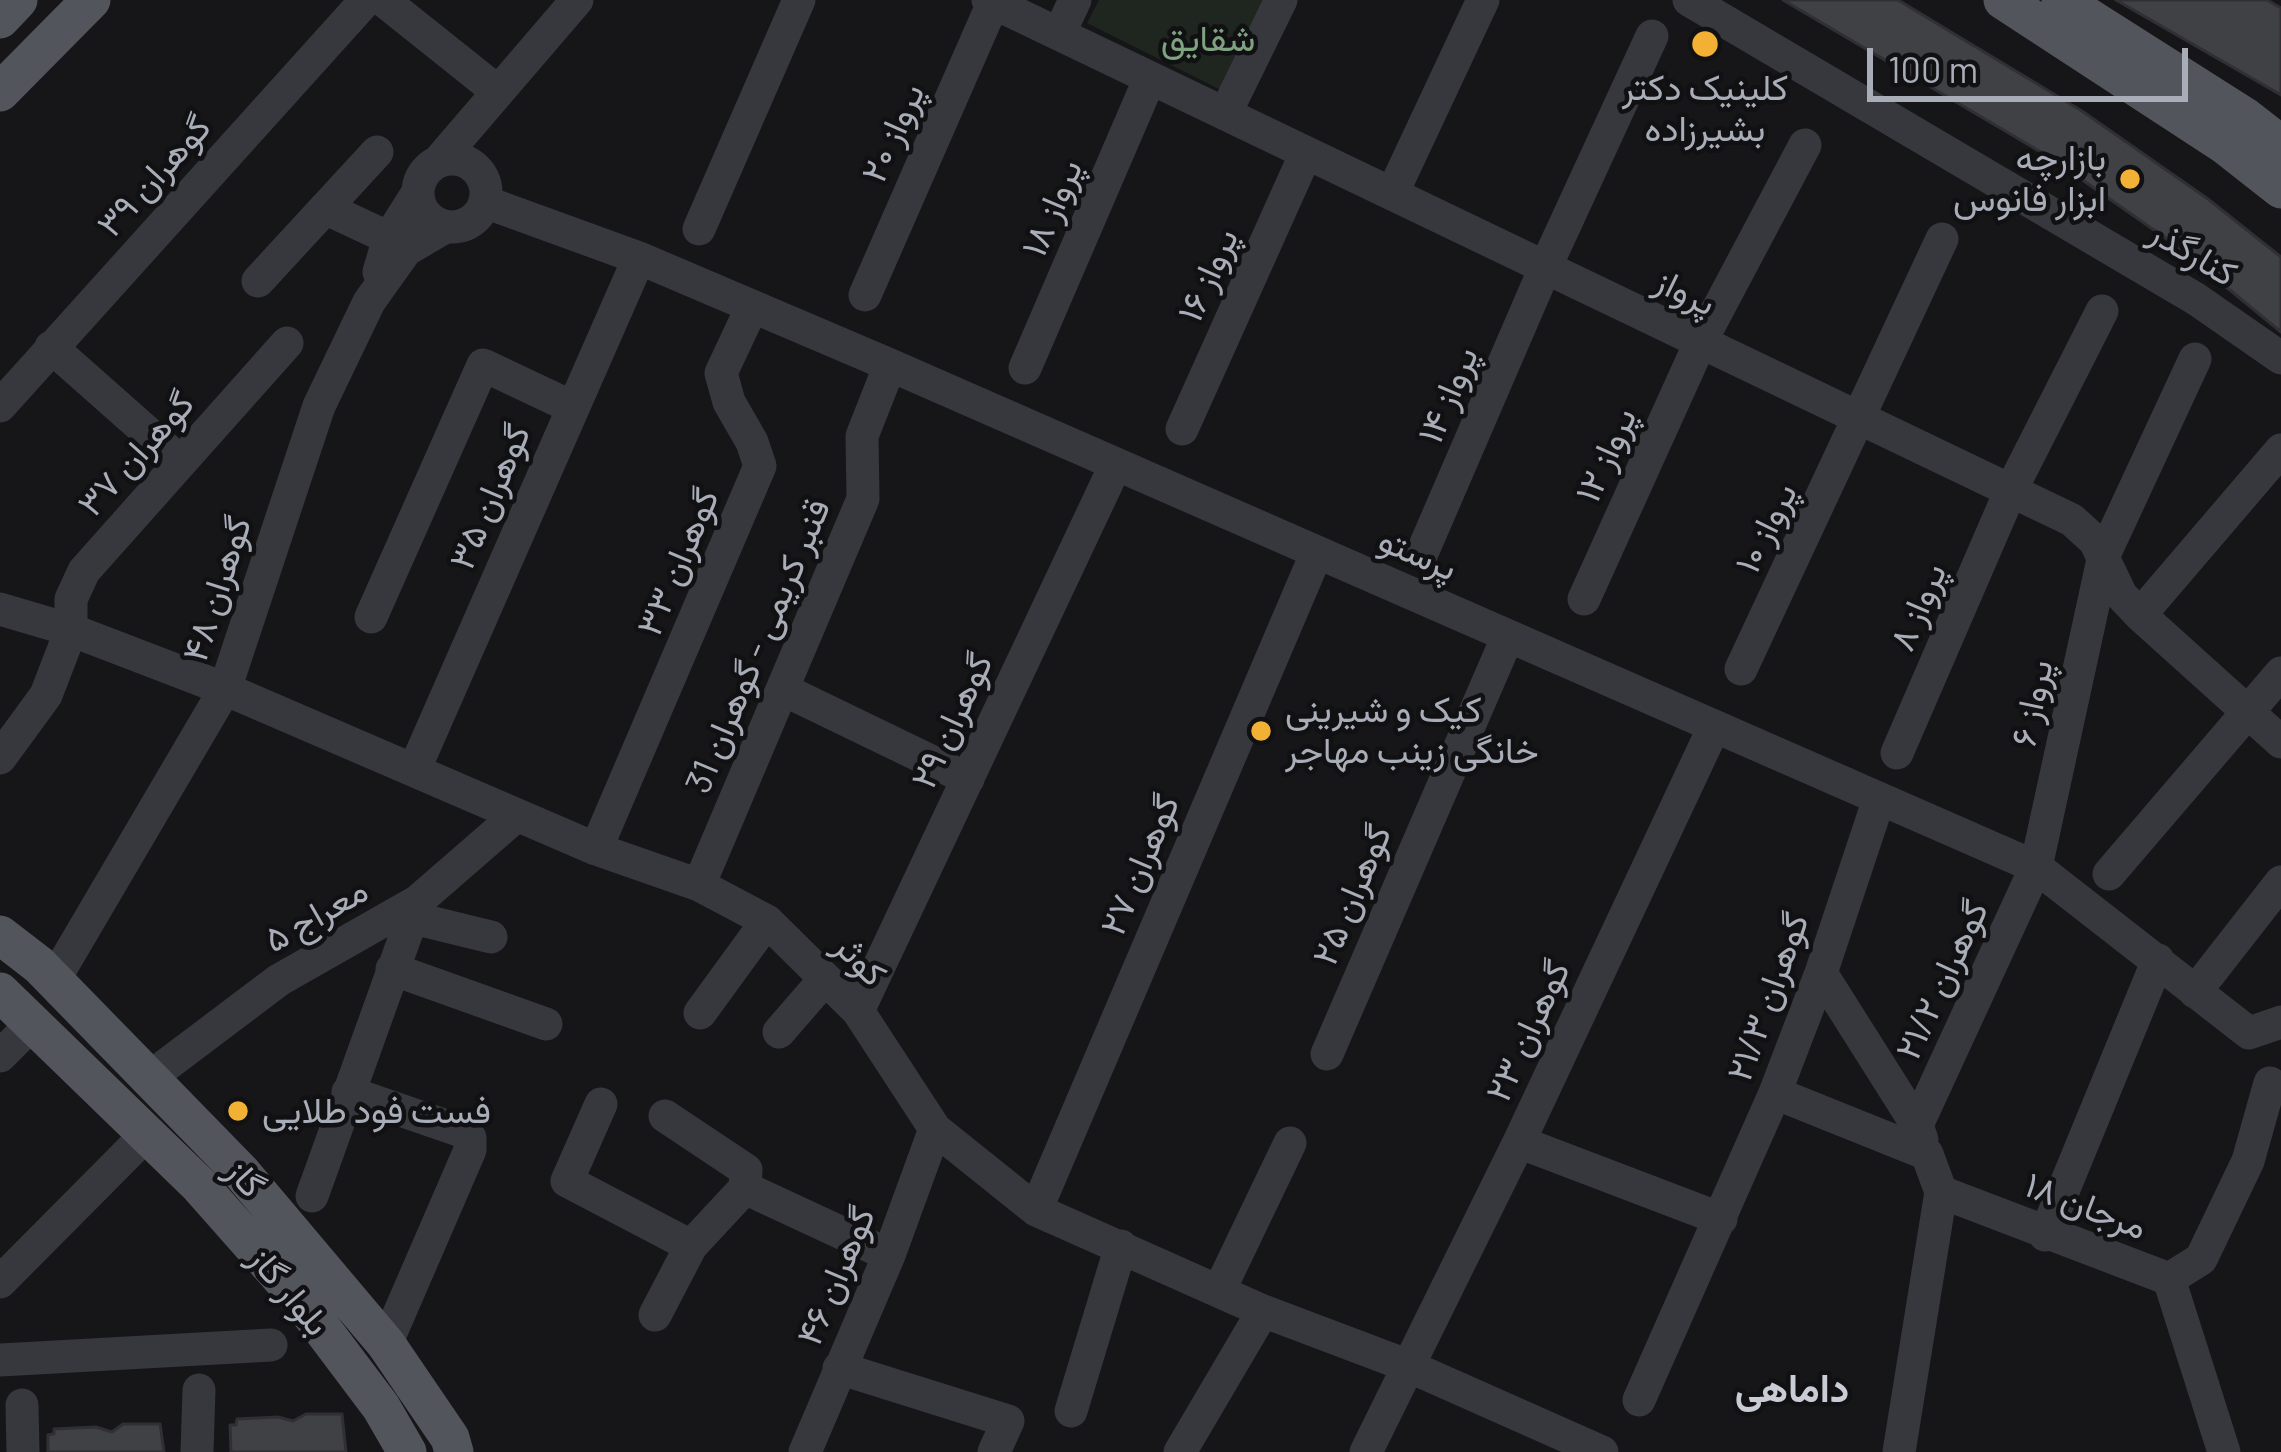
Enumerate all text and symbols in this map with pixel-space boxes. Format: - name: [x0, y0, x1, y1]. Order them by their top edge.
- park label: شقایق: [1161, 17, 1255, 61]
- scale bar: [1873, 24, 2194, 98]
- marker: کلینیک دکتر بشیرزاده: [1689, 28, 1721, 60]
- text: 100 m: [1888, 47, 1978, 90]
- place label: کلینیک دکتر بشیرزاده: [1622, 66, 1788, 151]
- street label: پرواز ۲۰: [852, 77, 934, 189]
- street label: گوهران ۳۹: [88, 106, 220, 246]
- place label: بازارچه ابزار فانوس: [1953, 136, 2106, 221]
- street label: پرواز ۱۸: [1012, 153, 1092, 263]
- marker: بازارچه ابزار فانوس: [2117, 166, 2143, 192]
- street label: کنارگذر: [2142, 210, 2244, 296]
- street label: پرواز ۱۶: [1168, 222, 1248, 328]
- street label: پرواز: [1647, 259, 1723, 325]
- street label: پرواز ۱۴: [1408, 340, 1488, 450]
- street label: گوهران ۳۷: [69, 383, 203, 525]
- street label: پرواز ۱۲: [1566, 401, 1646, 509]
- street label: گوهران ۳۵: [440, 418, 540, 576]
- street label: پرواز ۱۰: [1726, 476, 1806, 580]
- street label: گوهران ۳۳: [628, 482, 728, 642]
- street label: قنبر کریمی - گوهران 31: [676, 492, 840, 800]
- street label: گوهران ۴۸: [173, 511, 261, 667]
- street label: پرستو: [1372, 518, 1464, 590]
- street label: پرواز ۸: [1880, 557, 1956, 657]
- street label: گوهران ۲۹: [902, 646, 1002, 796]
- street label: پرواز ۶: [2002, 656, 2062, 750]
- place label: کیک و شیرینی خانگی زینب مهاجر: [1285, 688, 1539, 773]
- marker: کیک و شیرینی خانگی زینب مهاجر: [1248, 718, 1274, 744]
- street label: گوهران ۲۷: [1091, 788, 1189, 942]
- street label: گوهران ۲۵: [1303, 818, 1401, 972]
- street label: معراج ۵: [257, 868, 375, 962]
- street label: گوهران ۲۱/۲: [1886, 893, 1998, 1067]
- street label: گوهران ۲۱/۳: [1718, 907, 1818, 1087]
- street label: کوثر: [825, 925, 895, 995]
- street label: گوهران ۲۳: [1477, 953, 1579, 1109]
- place label: فست فود طلایی: [262, 1089, 491, 1133]
- marker: فست فود طلایی: [225, 1098, 251, 1124]
- street label: گاز: [216, 1150, 274, 1206]
- street label: مرجان ۱۸: [2019, 1163, 2153, 1249]
- street label: گوهران ۴۶: [788, 1200, 884, 1352]
- street label: بلوار گاز: [239, 1237, 339, 1345]
- district label: داماهی: [1735, 1366, 1849, 1412]

